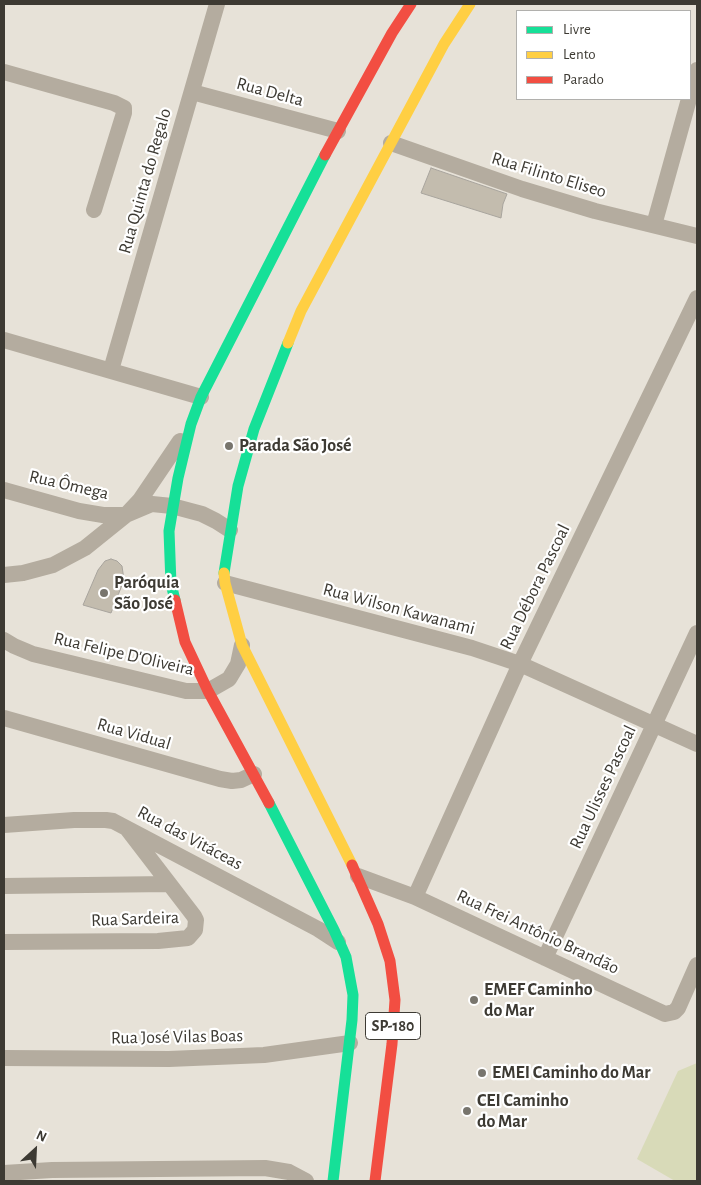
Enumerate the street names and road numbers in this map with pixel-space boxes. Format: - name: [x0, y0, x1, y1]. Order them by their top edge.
- street label: Rua Delta: [234, 73, 306, 111]
- street label: Rua Quinta do Regalo: [114, 106, 176, 256]
- street label: Rua Filinto Eliseo: [489, 147, 609, 203]
- street label: Rua Ômega: [27, 465, 111, 505]
- street label: Rua Débora Pascoal: [495, 521, 575, 653]
- street label: Rua Wilson Kawanami: [321, 578, 477, 640]
- street label: Rua Felipe D'Oliveira: [52, 627, 196, 681]
- street label: Rua Vidual: [95, 713, 173, 755]
- street label: Rua Ulisses Pascoal: [565, 722, 641, 852]
- street label: Rua das Vitáceas: [134, 801, 246, 875]
- street label: Rua Frei Antônio Brandão: [453, 885, 623, 979]
- street label: Rua Sardeira: [91, 907, 179, 931]
- road number: SP-180: [366, 1012, 420, 1040]
- street label: Rua José Vilas Boas: [111, 1025, 243, 1049]

